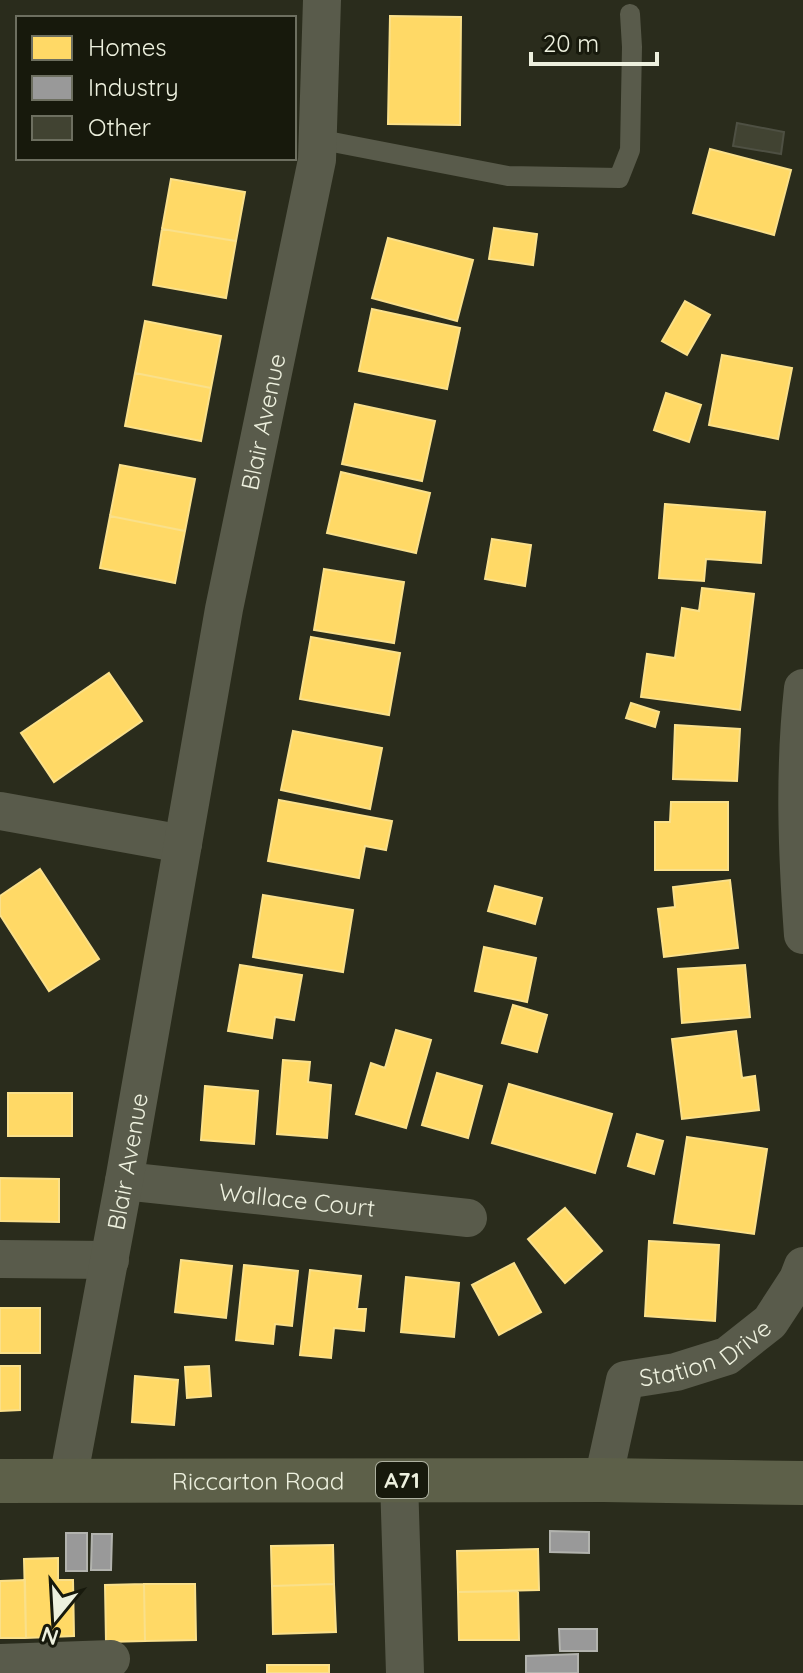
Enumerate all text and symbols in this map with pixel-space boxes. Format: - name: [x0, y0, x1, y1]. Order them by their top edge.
- legend: [16, 16, 296, 160]
- scale bar: [531, 16, 657, 66]
- text: 20 m: [543, 28, 599, 58]
- text: Homes: [88, 32, 166, 62]
- text: Industry: [88, 72, 179, 102]
- text: Other: [88, 112, 151, 142]
- street label: Blair Avenue: [234, 351, 292, 493]
- street label: Blair Avenue: [100, 1091, 154, 1232]
- street label: Wallace Court: [217, 1176, 377, 1223]
- street label: Station Drive: [637, 1312, 777, 1393]
- road number: A71: [376, 1462, 428, 1498]
- street label: Riccarton Road: [172, 1465, 344, 1496]
- north arrow: [16, 1577, 96, 1657]
- text: N: [38, 1620, 62, 1652]

